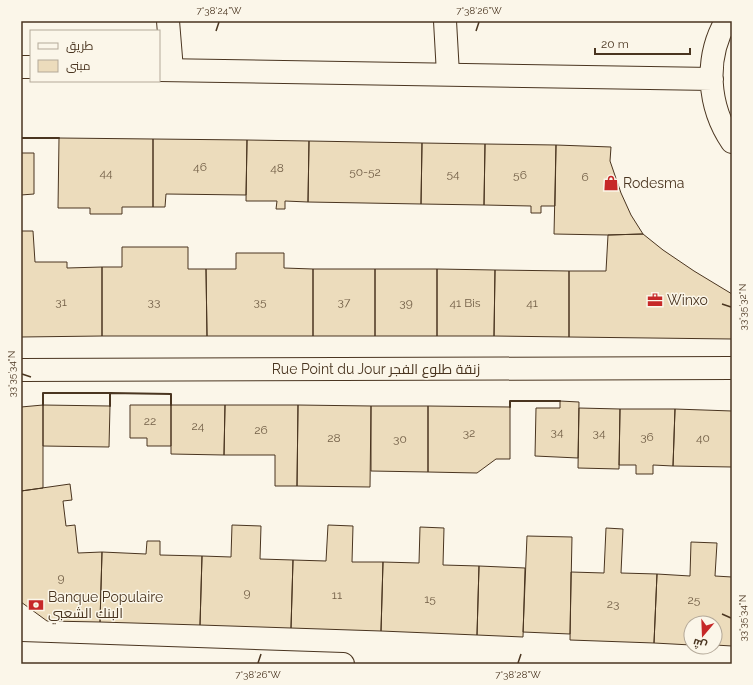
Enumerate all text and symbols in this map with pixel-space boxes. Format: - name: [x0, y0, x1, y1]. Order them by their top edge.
- text: 7°38'24"W: [196, 5, 242, 16]
- text: 7°38'26"W: [456, 5, 502, 16]
- legend: [30, 30, 160, 82]
- scale bar: [595, 30, 690, 56]
- text: 20 m: [601, 37, 629, 51]
- text: طريق: [66, 39, 94, 53]
- text: مبنى: [66, 59, 91, 73]
- house number: 46: [193, 160, 207, 174]
- house number: 48: [270, 161, 284, 175]
- house number: 50-52: [349, 165, 381, 179]
- house number: 44: [99, 166, 113, 180]
- house number: 54: [446, 167, 460, 181]
- house number: 56: [513, 168, 527, 182]
- house number: 6: [581, 170, 589, 184]
- shop icon: Rodesma: [602, 174, 620, 192]
- place label: Rodesma: [623, 175, 684, 191]
- text: 33°35'32"N: [737, 284, 748, 330]
- office icon: Winxo: [646, 291, 664, 309]
- place label: Winxo: [667, 292, 708, 308]
- house number: 31: [55, 295, 67, 309]
- house number: 33: [148, 295, 160, 309]
- house number: 35: [254, 295, 267, 309]
- house number: 37: [338, 295, 351, 309]
- house number: 39: [399, 296, 413, 310]
- house number: 41 Bis: [449, 296, 481, 310]
- house number: 41: [526, 296, 538, 310]
- text: 33°35'34"N: [6, 350, 17, 398]
- street label: Rue Point du Jour زنقة طلوع الفجر: [272, 361, 480, 378]
- house number: 22: [144, 414, 156, 428]
- house number: 24: [192, 419, 205, 433]
- house number: 26: [254, 423, 268, 437]
- house number: 34: [551, 425, 564, 439]
- house number: 32: [463, 426, 475, 440]
- house number: 34: [593, 426, 606, 440]
- house number: 36: [640, 430, 654, 444]
- house number: 28: [327, 431, 341, 445]
- house number: 40: [696, 431, 710, 445]
- house number: 30: [393, 432, 407, 446]
- house number: 9: [57, 571, 65, 585]
- house number: 9: [243, 586, 251, 600]
- house number: 11: [332, 588, 342, 602]
- place label: Banque Populaire البنك الشعبي: [48, 589, 163, 625]
- house number: 15: [424, 592, 436, 606]
- house number: 25: [688, 593, 701, 607]
- text: 33°35'34"N: [737, 594, 748, 642]
- bank icon: Banque Populaire البنك الشعبي: [27, 596, 45, 614]
- house number: 23: [607, 597, 619, 611]
- north arrow: [683, 615, 723, 655]
- text: ش: [691, 636, 709, 652]
- text: 7°38'26"W: [235, 669, 281, 680]
- text: 7°38'28"W: [495, 669, 541, 680]

